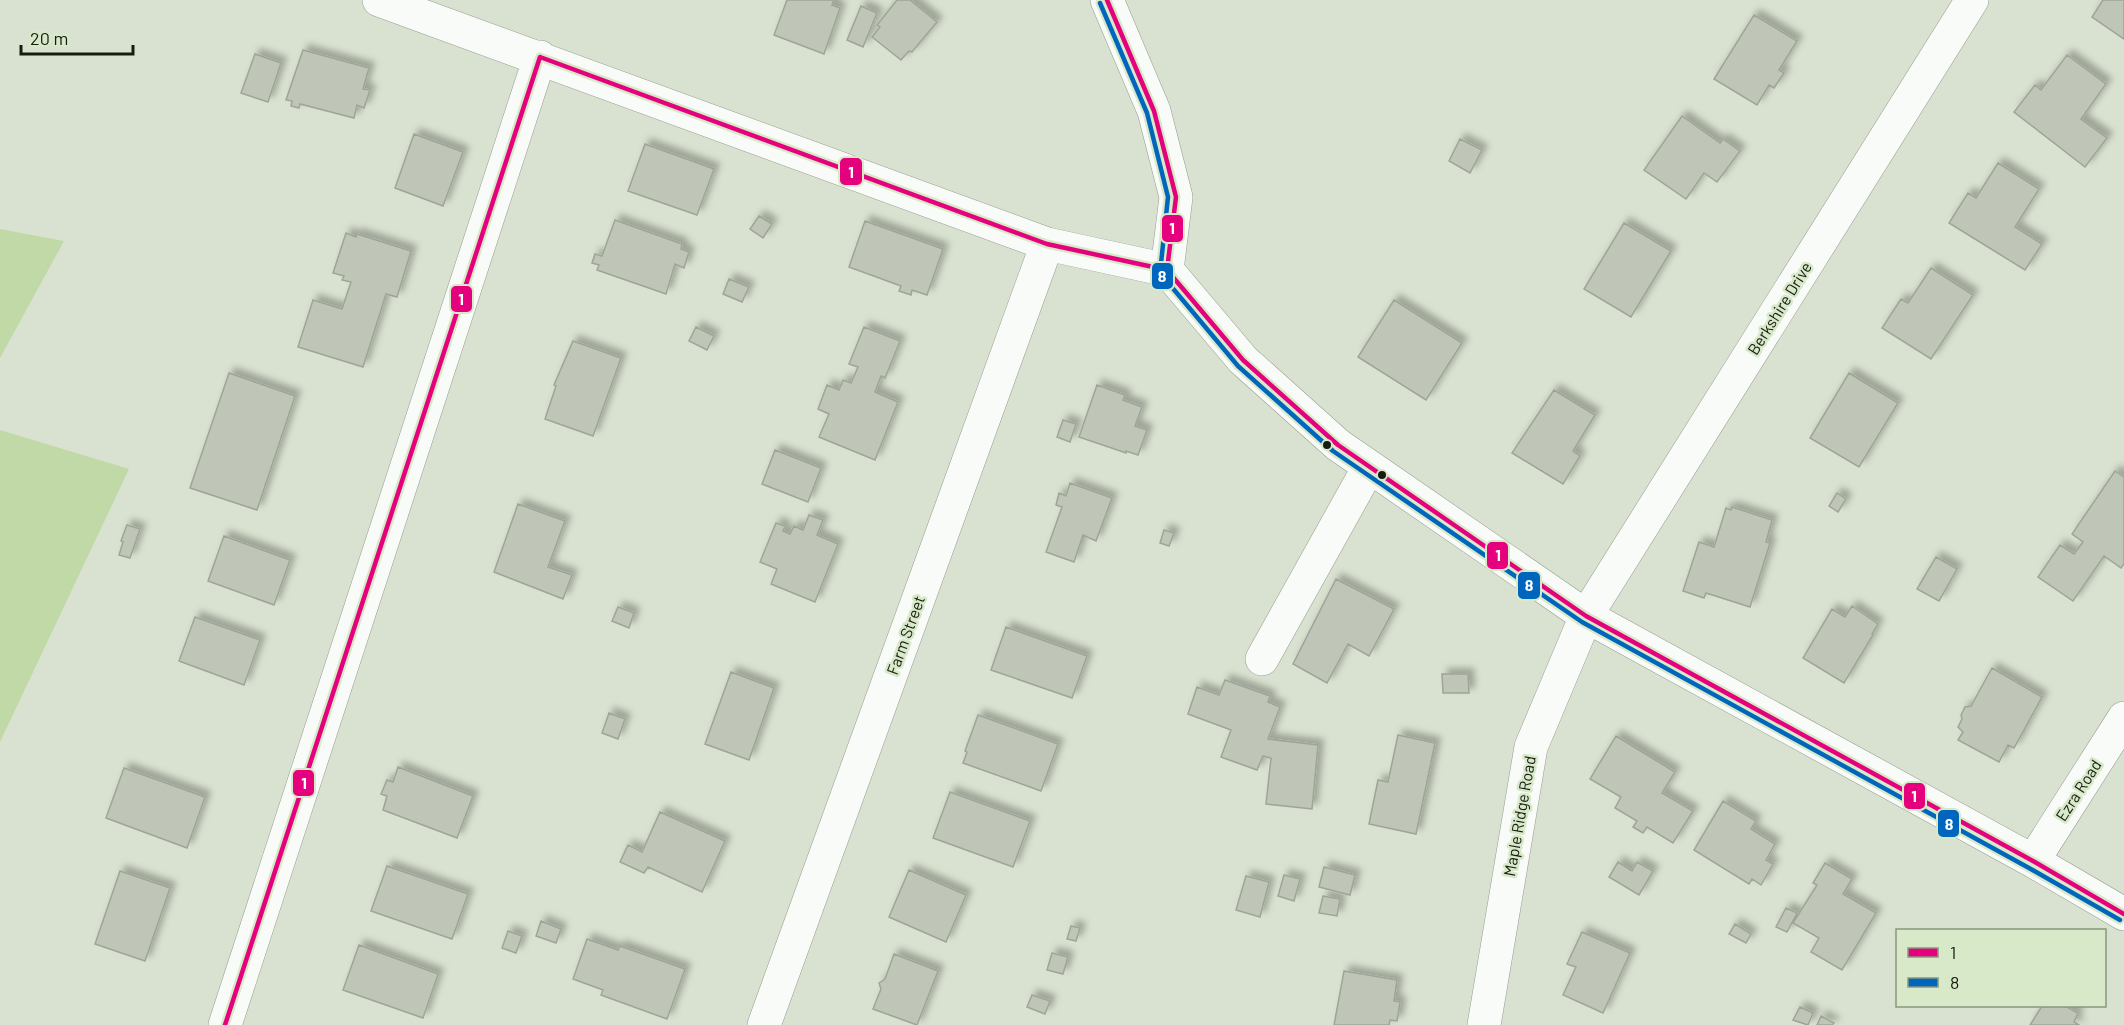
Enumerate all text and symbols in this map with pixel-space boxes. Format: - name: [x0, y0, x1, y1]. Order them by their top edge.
- scale bar: [21, 18, 134, 56]
- text: 20 m: [30, 27, 68, 49]
- line badge: 1: [839, 157, 863, 186]
- text: 1: [848, 162, 854, 181]
- line badge: 1: [1161, 214, 1184, 243]
- text: 1: [1169, 218, 1175, 237]
- street label: Berkshire Drive: [1743, 258, 1815, 358]
- line badge: 8: [1151, 262, 1174, 290]
- text: 8: [1158, 266, 1167, 285]
- line badge: 1: [450, 285, 473, 313]
- text: 1: [458, 289, 464, 308]
- unlabelled marker: [1321, 439, 1333, 451]
- unlabelled marker: [1376, 469, 1388, 481]
- line badge: 1: [1486, 541, 1509, 570]
- text: 1: [1495, 545, 1501, 564]
- line badge: 8: [1517, 571, 1541, 600]
- text: 8: [1525, 575, 1534, 594]
- street label: Farm Street: [882, 593, 928, 677]
- street label: Maple Ridge Road: [1499, 754, 1539, 878]
- street label: Ezra Road: [2051, 756, 2105, 824]
- line badge: 1: [292, 769, 315, 797]
- text: 1: [301, 773, 307, 792]
- line badge: 1: [1903, 782, 1926, 810]
- text: 1: [1911, 786, 1917, 805]
- line badge: 8: [1937, 809, 1960, 838]
- text: 8: [1945, 814, 1954, 833]
- legend: [1896, 929, 2106, 1007]
- text: 1: [1950, 941, 1956, 963]
- text: 8: [1950, 971, 1959, 993]

